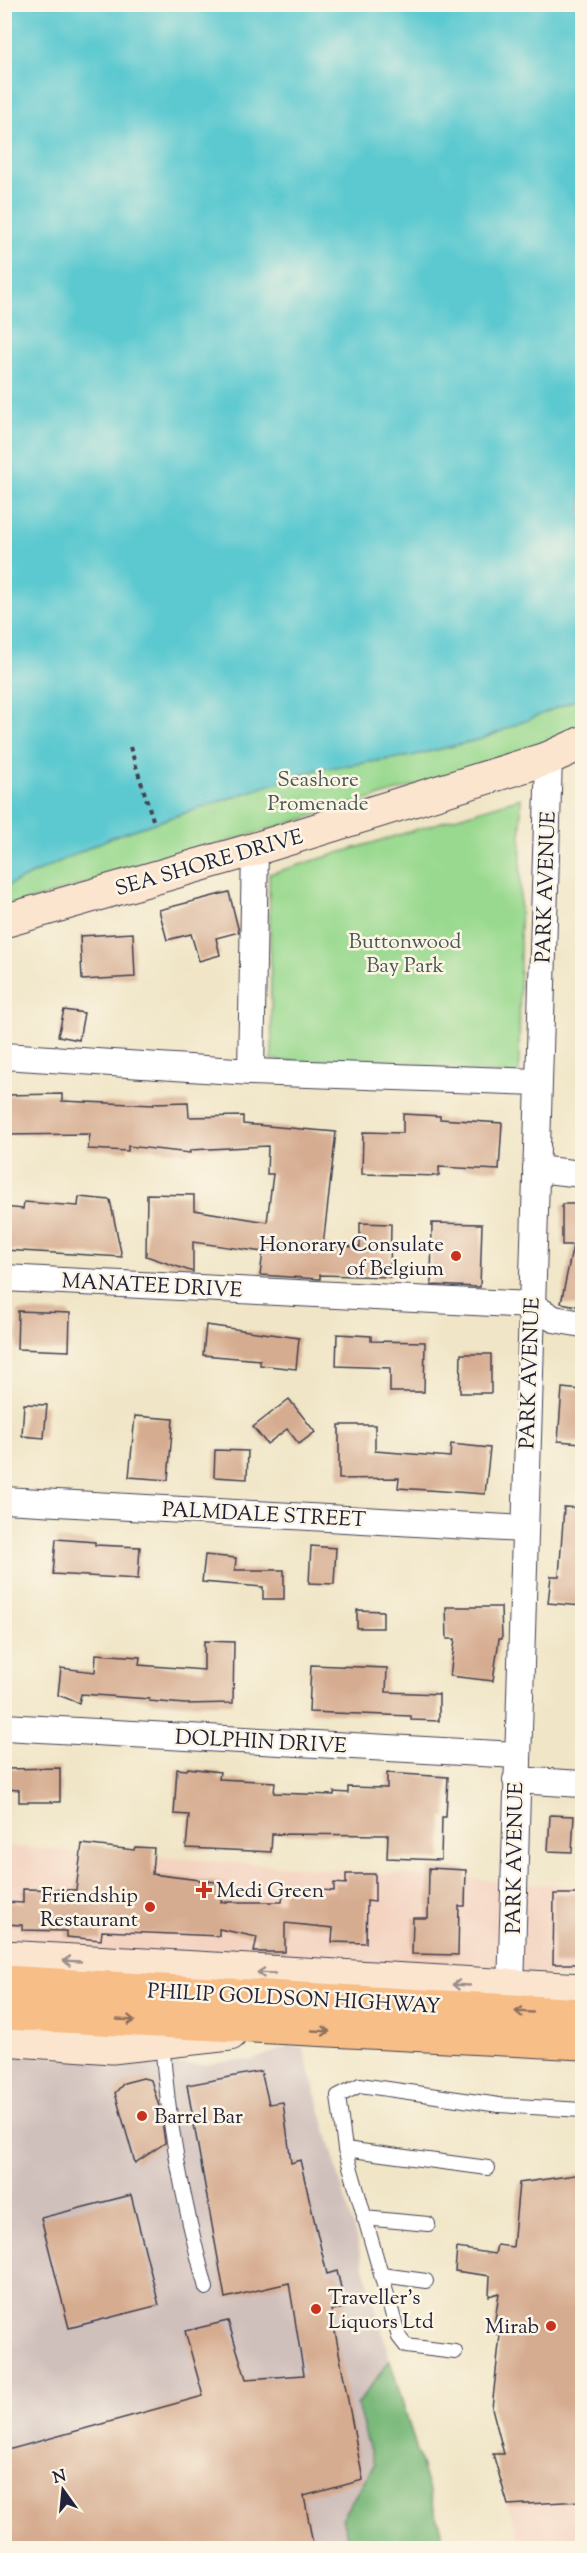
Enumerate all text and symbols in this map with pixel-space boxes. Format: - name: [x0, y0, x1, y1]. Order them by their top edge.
- park label: Seashore Promenade: [267, 766, 369, 820]
- street label: PARK AVENUE: [529, 810, 565, 964]
- street label: SEA SHORE DRIVE: [112, 823, 307, 905]
- park label: Buttonwood Bay Park: [349, 928, 462, 982]
- place label: Honorary Consulate of Belgium: [259, 1231, 444, 1285]
- marker: Honorary Consulate of Belgium: [449, 1249, 463, 1263]
- street label: MANATEE DRIVE: [61, 1267, 243, 1307]
- street label: PARK AVENUE: [513, 1296, 549, 1450]
- street label: PALMDALE STREET: [161, 1496, 367, 1536]
- street label: DOLPHIN DRIVE: [174, 1724, 348, 1762]
- street label: PARK AVENUE: [500, 1781, 532, 1934]
- place label: Medi Green: [216, 1877, 324, 1907]
- place label: Friendship Restaurant: [40, 1882, 138, 1936]
- marker: Medi Green: [197, 1883, 211, 1897]
- marker: Friendship Restaurant: [143, 1900, 157, 1914]
- one-way arrow: [62, 1956, 82, 1967]
- one-way arrow: [257, 1967, 277, 1978]
- street label: PHILIP GOLDSON HIGHWAY: [147, 1977, 441, 2023]
- one-way arrow: [452, 1979, 472, 1990]
- one-way arrow: [515, 2006, 535, 2017]
- one-way arrow: [115, 2015, 135, 2026]
- one-way arrow: [310, 2025, 330, 2036]
- place label: Barrel Bar: [154, 2103, 243, 2133]
- marker: Barrel Bar: [135, 2109, 149, 2123]
- place label: Traveller's Liquors Ltd: [328, 2284, 434, 2338]
- marker: Traveller's Liquors Ltd: [309, 2302, 323, 2316]
- place label: Mirab: [485, 2313, 539, 2343]
- marker: Mirab: [544, 2319, 558, 2333]
- north arrow: [33, 2460, 93, 2520]
- text: N: [51, 2465, 69, 2491]

